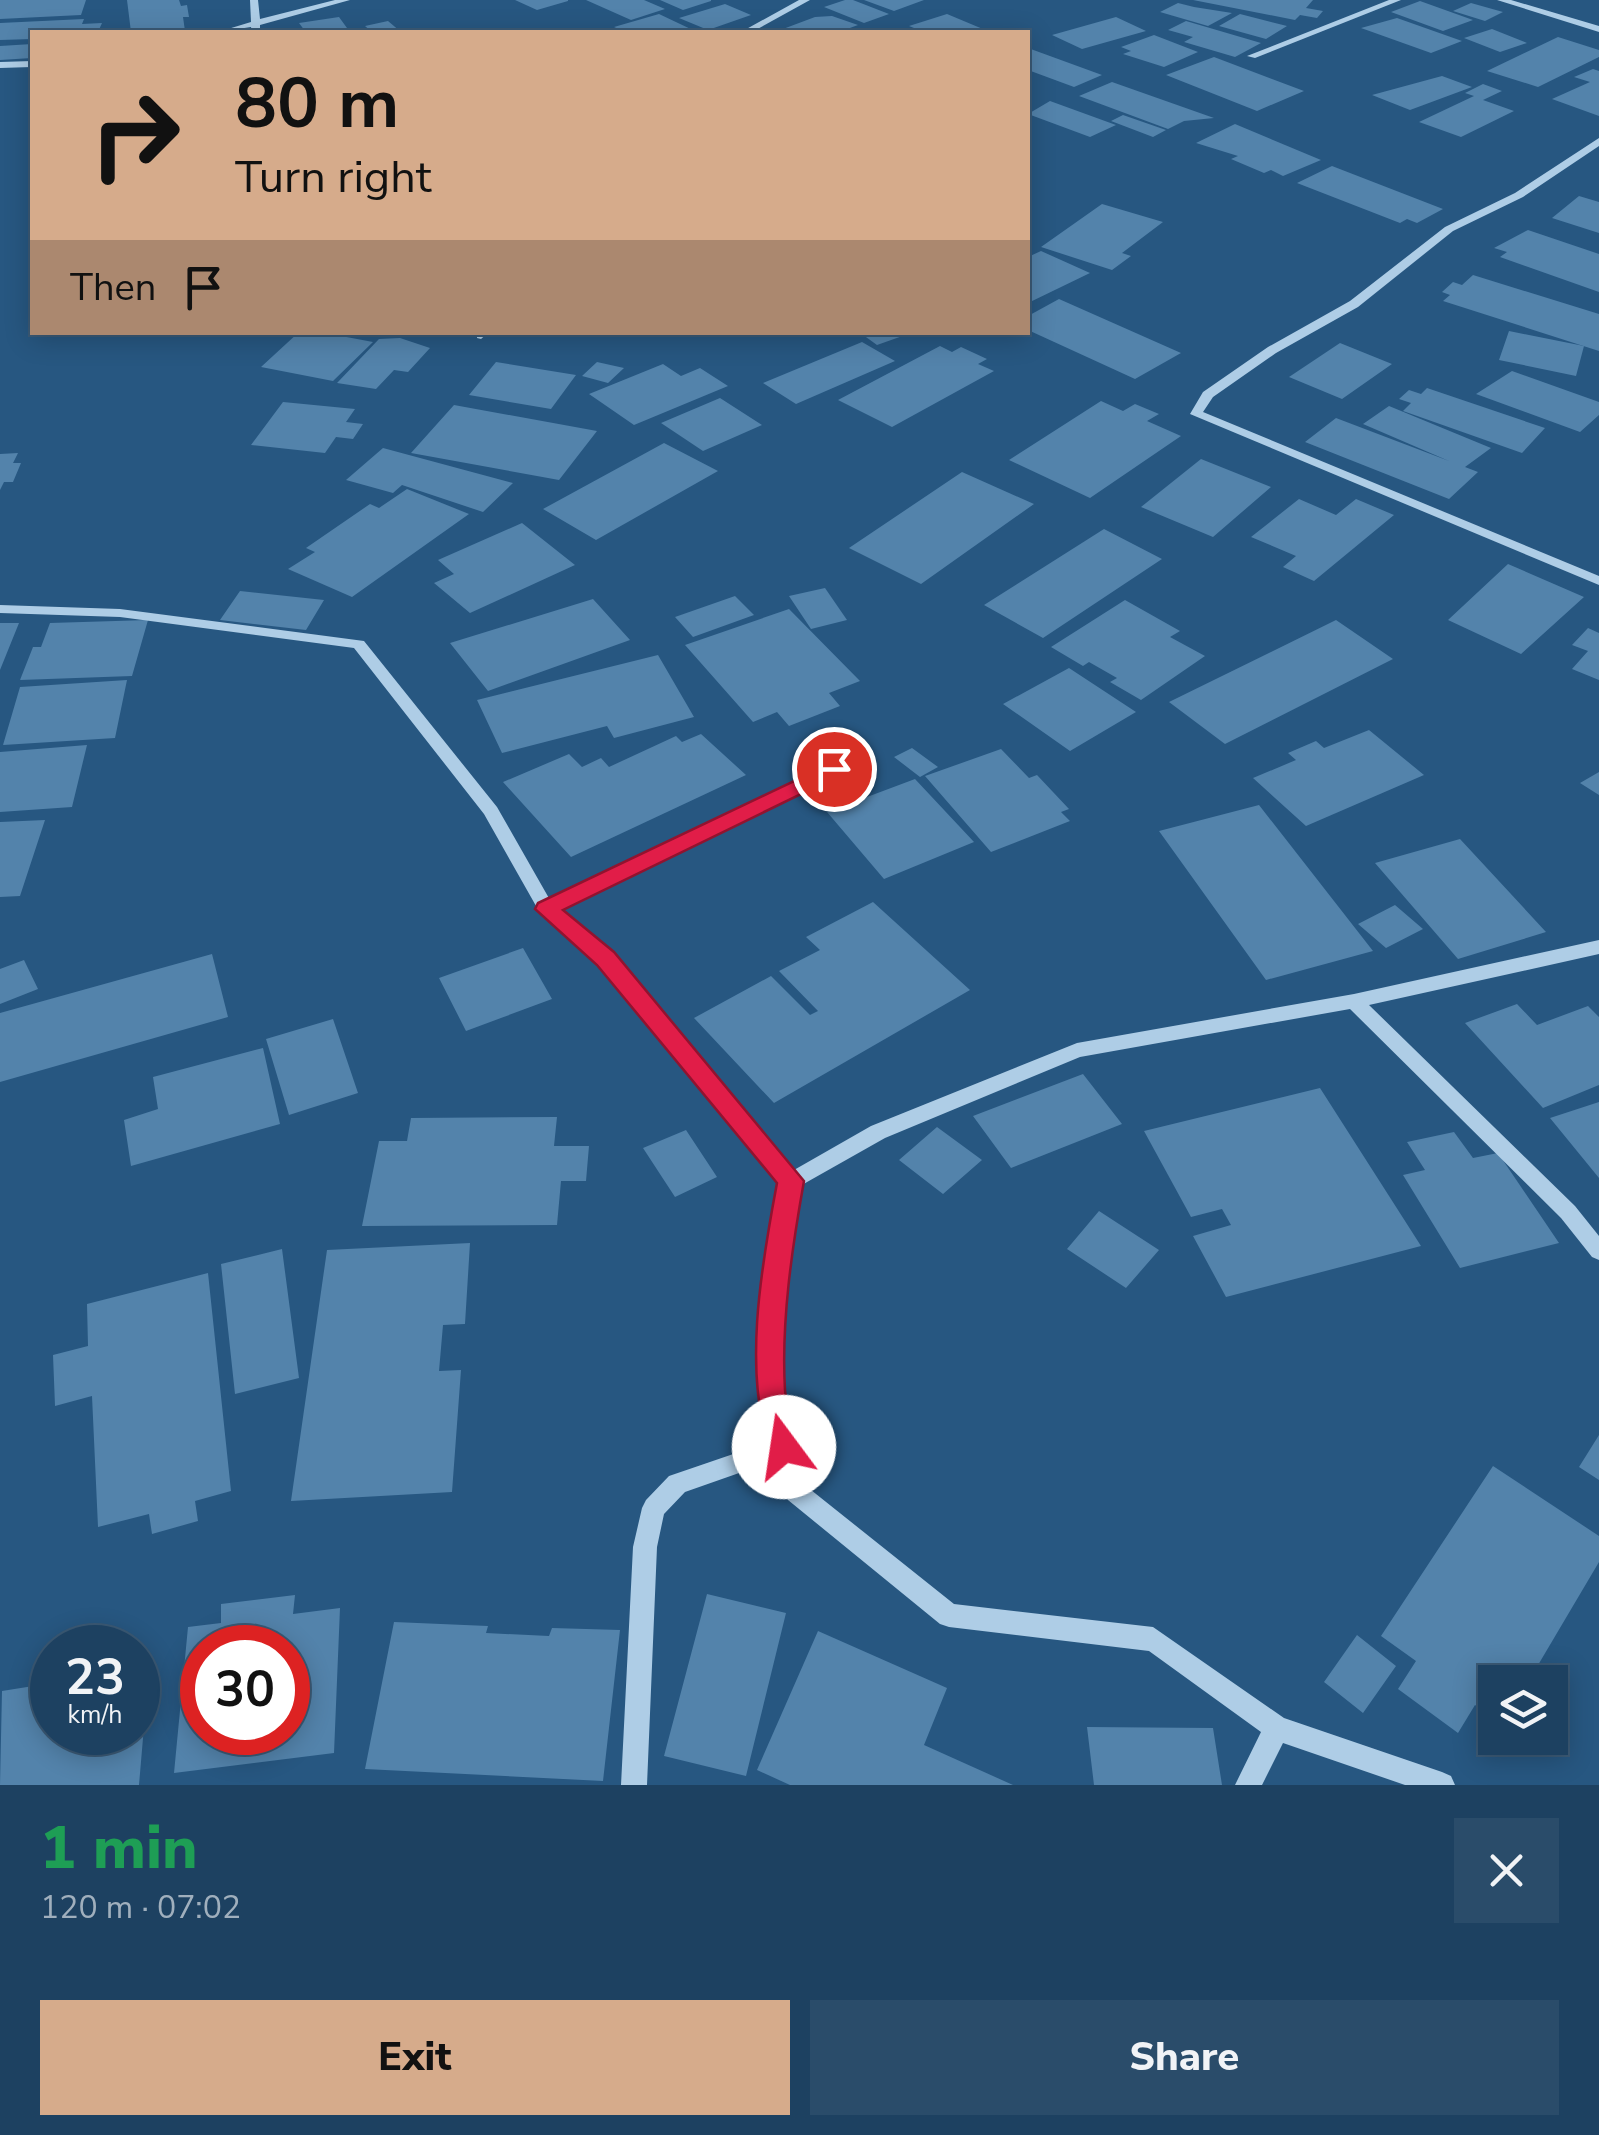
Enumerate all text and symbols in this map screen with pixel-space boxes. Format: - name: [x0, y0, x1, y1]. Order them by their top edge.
- text: 80 m: [235, 56, 399, 152]
- icon: right: [70, 70, 200, 200]
- text: Turn right: [235, 147, 432, 208]
- icon: arrive: [176, 260, 231, 315]
- text: Then: [70, 262, 156, 313]
- pin: [792, 727, 877, 812]
- icon: arrive: [807, 742, 862, 797]
- position arrow: [732, 1395, 836, 1499]
- speed limit sign: 30: [180, 1625, 310, 1755]
- text: 23: [65, 1643, 125, 1712]
- map controls: [1478, 1665, 1568, 1755]
- button: layers: [1478, 1665, 1568, 1755]
- text: km/h: [67, 1698, 123, 1732]
- text: 1 min: [40, 1807, 198, 1889]
- button: close: [1454, 1818, 1559, 1923]
- text: 120 m · 07:02: [40, 1886, 241, 1929]
- button: Exit: [40, 2000, 790, 2115]
- button: Share: [810, 2000, 1559, 2115]

